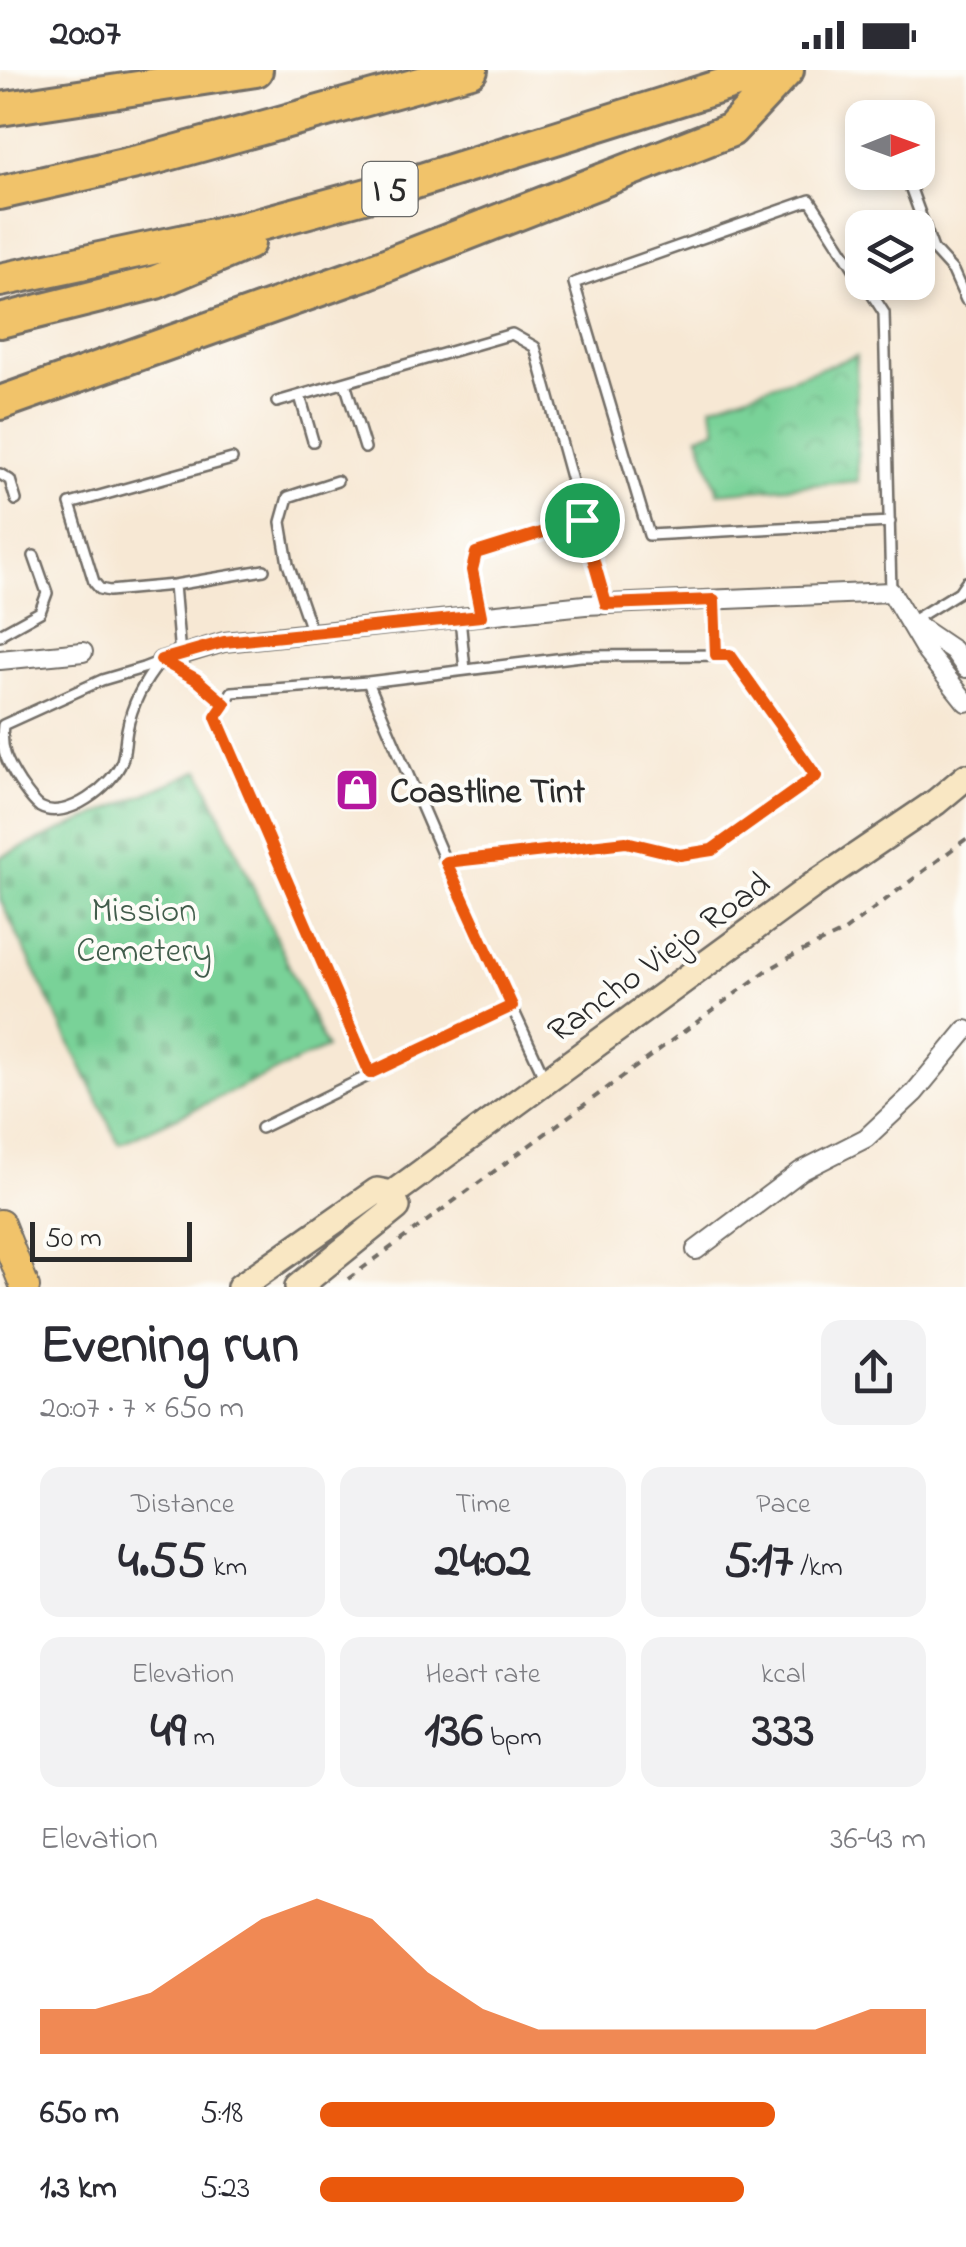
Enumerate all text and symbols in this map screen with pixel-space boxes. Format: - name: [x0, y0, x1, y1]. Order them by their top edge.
- text: 20:07: [50, 7, 121, 63]
- north arrow: [845, 100, 935, 190]
- map controls: [845, 100, 935, 300]
- road number: I 5: [362, 162, 418, 216]
- button: layers: [845, 210, 935, 300]
- pin: [540, 478, 625, 563]
- icon: arrive: [555, 493, 610, 548]
- shop icon: Coastline Tint: [334, 767, 380, 813]
- place label: Coastline Tint: [390, 768, 585, 819]
- street label: Rancho Viejo Road: [538, 860, 782, 1057]
- park label: Mission Cemetery: [76, 887, 212, 978]
- scale bar: [30, 1217, 192, 1262]
- text: 50 m: [45, 1219, 102, 1260]
- text: Evening run: [40, 1308, 299, 1388]
- button: share: [821, 1320, 926, 1425]
- text: 20:07 · 7 × 650 m: [40, 1386, 244, 1433]
- text: Distance: [131, 1485, 234, 1526]
- text: Time: [455, 1485, 511, 1526]
- text: Pace: [756, 1485, 811, 1526]
- text: 4.55: [118, 1526, 206, 1599]
- text: 24:02: [435, 1526, 531, 1599]
- text: 5:17: [724, 1526, 793, 1599]
- text: km: [206, 1548, 247, 1589]
- text: /km: [793, 1548, 843, 1589]
- text: Elevation: [131, 1655, 234, 1696]
- text: Heart rate: [426, 1655, 540, 1696]
- text: kcal: [761, 1655, 806, 1696]
- text: 49: [150, 1696, 186, 1769]
- text: 136: [424, 1696, 483, 1769]
- text: 333: [752, 1696, 814, 1769]
- text: m: [186, 1718, 215, 1759]
- text: bpm: [483, 1718, 542, 1759]
- text: Elevation: [40, 1817, 158, 1864]
- text: 36–43 m: [830, 1817, 926, 1864]
- text: 650 m: [40, 2091, 119, 2138]
- text: 5:18: [200, 2091, 243, 2138]
- text: 1.3 km: [40, 2166, 117, 2213]
- text: 5:23: [200, 2166, 250, 2213]

